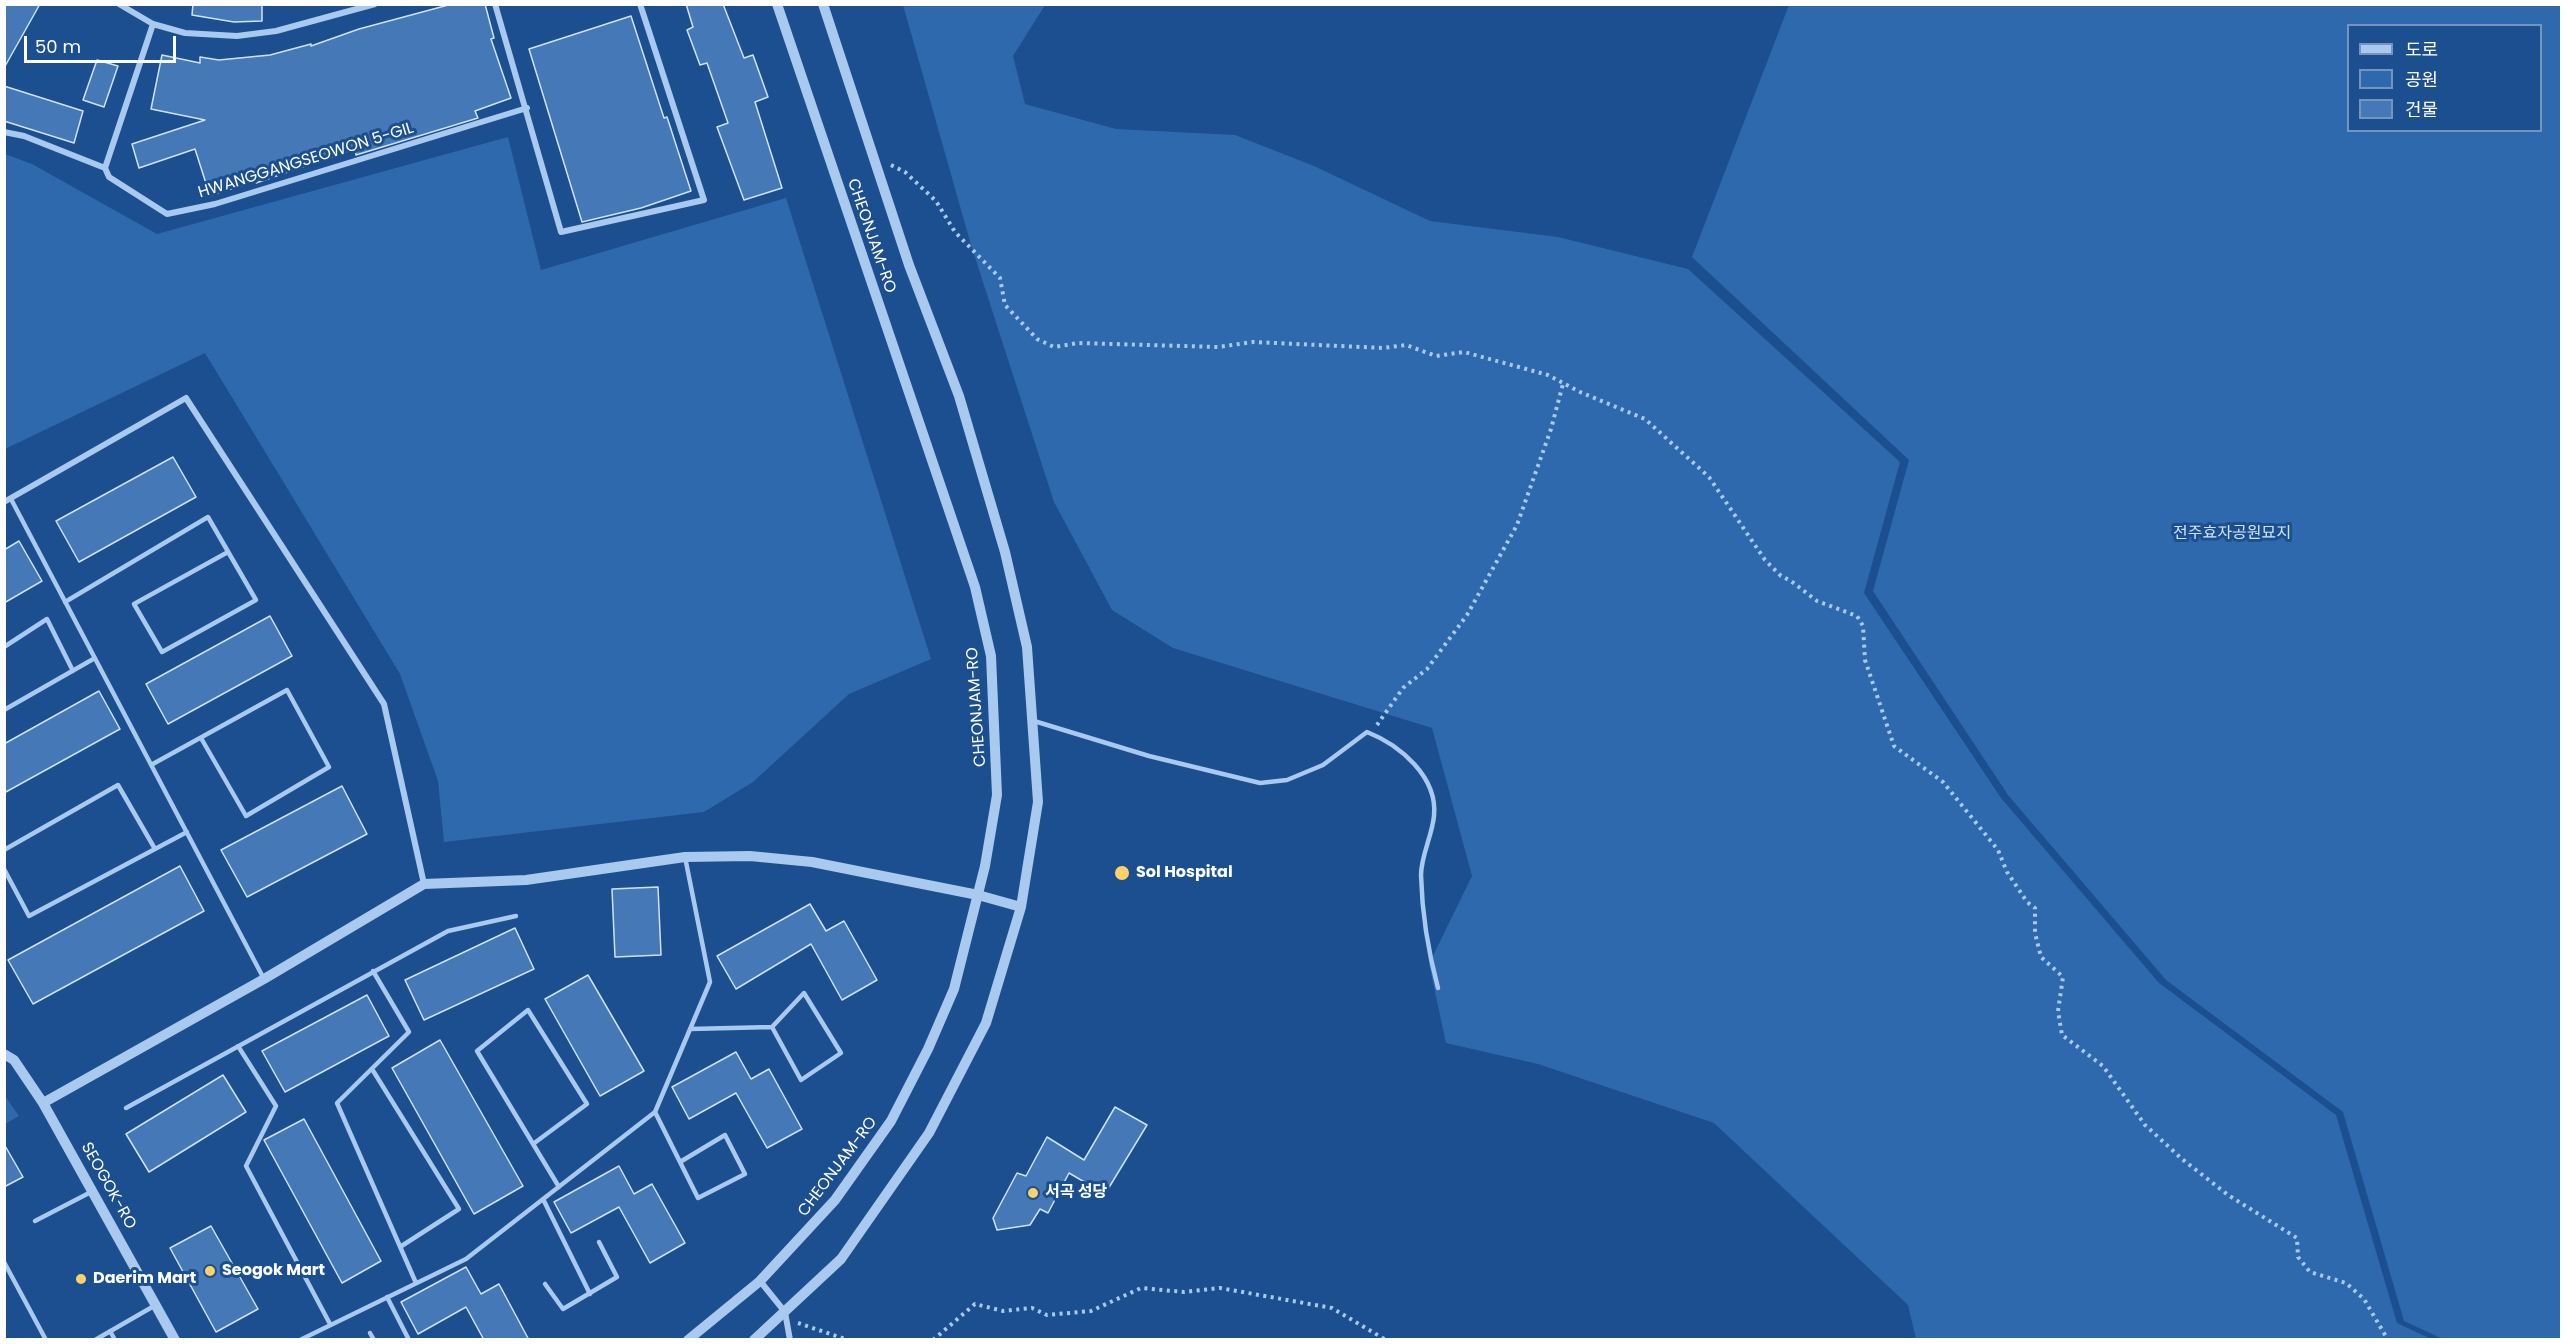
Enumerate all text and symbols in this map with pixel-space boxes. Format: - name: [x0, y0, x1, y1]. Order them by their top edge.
- scale bar: [27, 24, 178, 62]
- legend: [2347, 24, 2542, 132]
- text: 50 m: [35, 34, 81, 59]
- text: 도로: [2405, 37, 2438, 62]
- text: 공원: [2405, 67, 2438, 92]
- text: 건물: [2405, 97, 2438, 122]
- street label: HWANGGANGSEOWON 5-GIL: [196, 119, 416, 203]
- street label: CHEONJAM-RO: [842, 176, 900, 296]
- park label: 전주효자공원묘지: [2173, 524, 2291, 544]
- street label: CHEONJAM-RO: [963, 647, 991, 767]
- place label: Sol Hospital: [1136, 863, 1233, 883]
- marker: Sol Hospital: [1113, 864, 1131, 882]
- street label: CHEONJAM-RO: [794, 1113, 882, 1221]
- street label: SEOGOK-RO: [76, 1139, 140, 1233]
- place label: 서곡 성당: [1045, 1183, 1107, 1203]
- marker: 서곡 성당: [1026, 1186, 1040, 1200]
- place label: Seogok Mart: [222, 1261, 325, 1281]
- marker: Seogok Mart: [203, 1264, 217, 1278]
- place label: Daerim Mart: [93, 1269, 196, 1289]
- marker: Daerim Mart: [74, 1272, 88, 1286]

